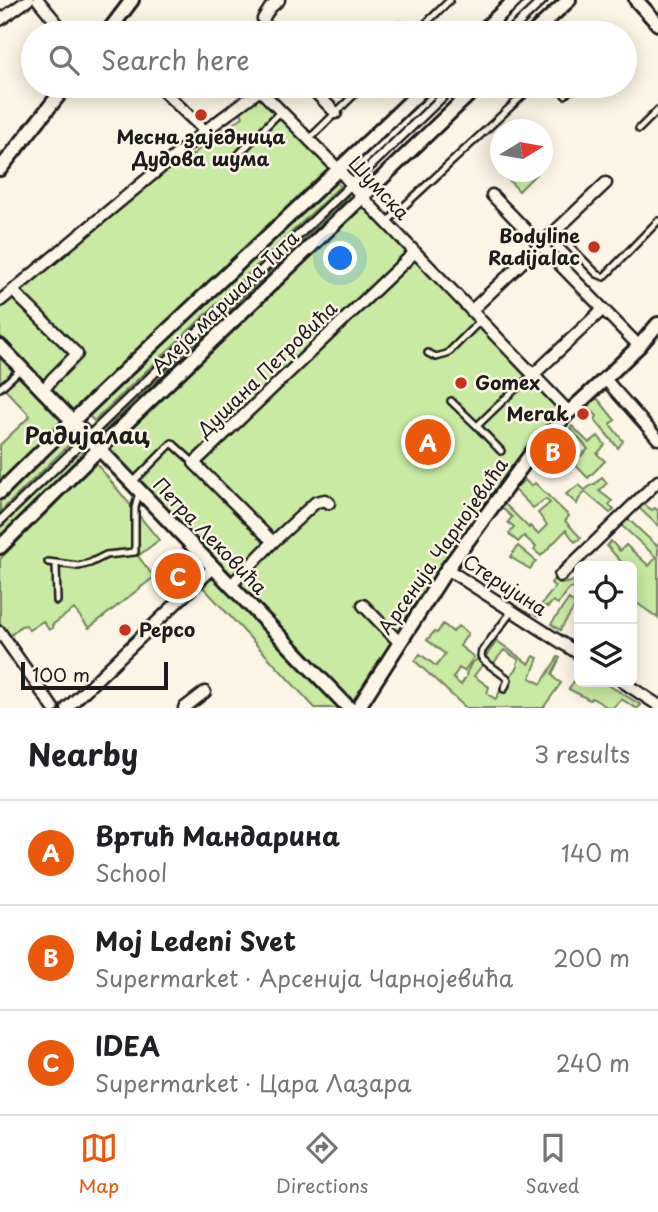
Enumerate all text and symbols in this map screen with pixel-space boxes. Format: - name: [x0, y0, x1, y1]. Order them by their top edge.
- search box: [21, 21, 637, 98]
- text: Search here: [101, 40, 250, 79]
- icon: search: [45, 41, 83, 79]
- marker: Месна заједница Дудова шума: [193, 107, 209, 123]
- north arrow: [490, 119, 553, 182]
- place label: Месна заједница Дудова шума: [116, 122, 286, 172]
- street label: Шумска: [343, 149, 417, 226]
- place label: Bodyline Radijalac: [488, 221, 580, 271]
- street label: Алеја маршала Тита: [144, 223, 304, 379]
- marker: Bodyline Radijalac: [586, 239, 602, 255]
- your location: [323, 241, 357, 275]
- street label: Душана Петровића: [189, 294, 343, 443]
- place label: Gomex: [475, 368, 540, 396]
- marker: Gomex: [453, 375, 469, 391]
- place label: Merak: [507, 399, 569, 427]
- marker: Merak: [575, 406, 591, 422]
- pin: A: [405, 416, 451, 468]
- district label: Радијалац: [24, 417, 151, 452]
- pin: B: [530, 425, 576, 477]
- street label: Арсенија Чарнојевића: [371, 451, 514, 639]
- street label: Петра Лековића: [147, 470, 274, 600]
- street label: Стеријина: [458, 546, 553, 622]
- pin: C: [155, 550, 201, 602]
- map controls: [574, 561, 637, 687]
- button: locate: [574, 561, 637, 624]
- place label: Pepco: [139, 615, 195, 643]
- marker: Pepco: [117, 622, 133, 638]
- button: layers: [574, 624, 637, 687]
- scale bar: [21, 659, 168, 691]
- text: 100 m: [32, 660, 90, 688]
- text: Nearby: [28, 731, 138, 776]
- text: 3 results: [534, 736, 630, 771]
- text: Вртић Мандарина: [95, 816, 340, 855]
- text: A: [42, 835, 60, 870]
- text: 140 m: [561, 835, 630, 870]
- text: School: [95, 855, 167, 890]
- text: Moj Ledeni Svet: [95, 921, 296, 960]
- text: B: [43, 940, 59, 975]
- text: 200 m: [553, 940, 630, 975]
- text: Supermarket · Арсенија Чарнојевића: [95, 960, 513, 995]
- text: IDEA: [95, 1026, 160, 1065]
- text: C: [42, 1045, 60, 1080]
- text: 240 m: [556, 1045, 630, 1080]
- text: Supermarket · Цара Лазара: [95, 1065, 411, 1100]
- tab: Map: [79, 1129, 119, 1199]
- tab: Directions: [276, 1129, 369, 1199]
- tab: Saved: [526, 1129, 579, 1199]

